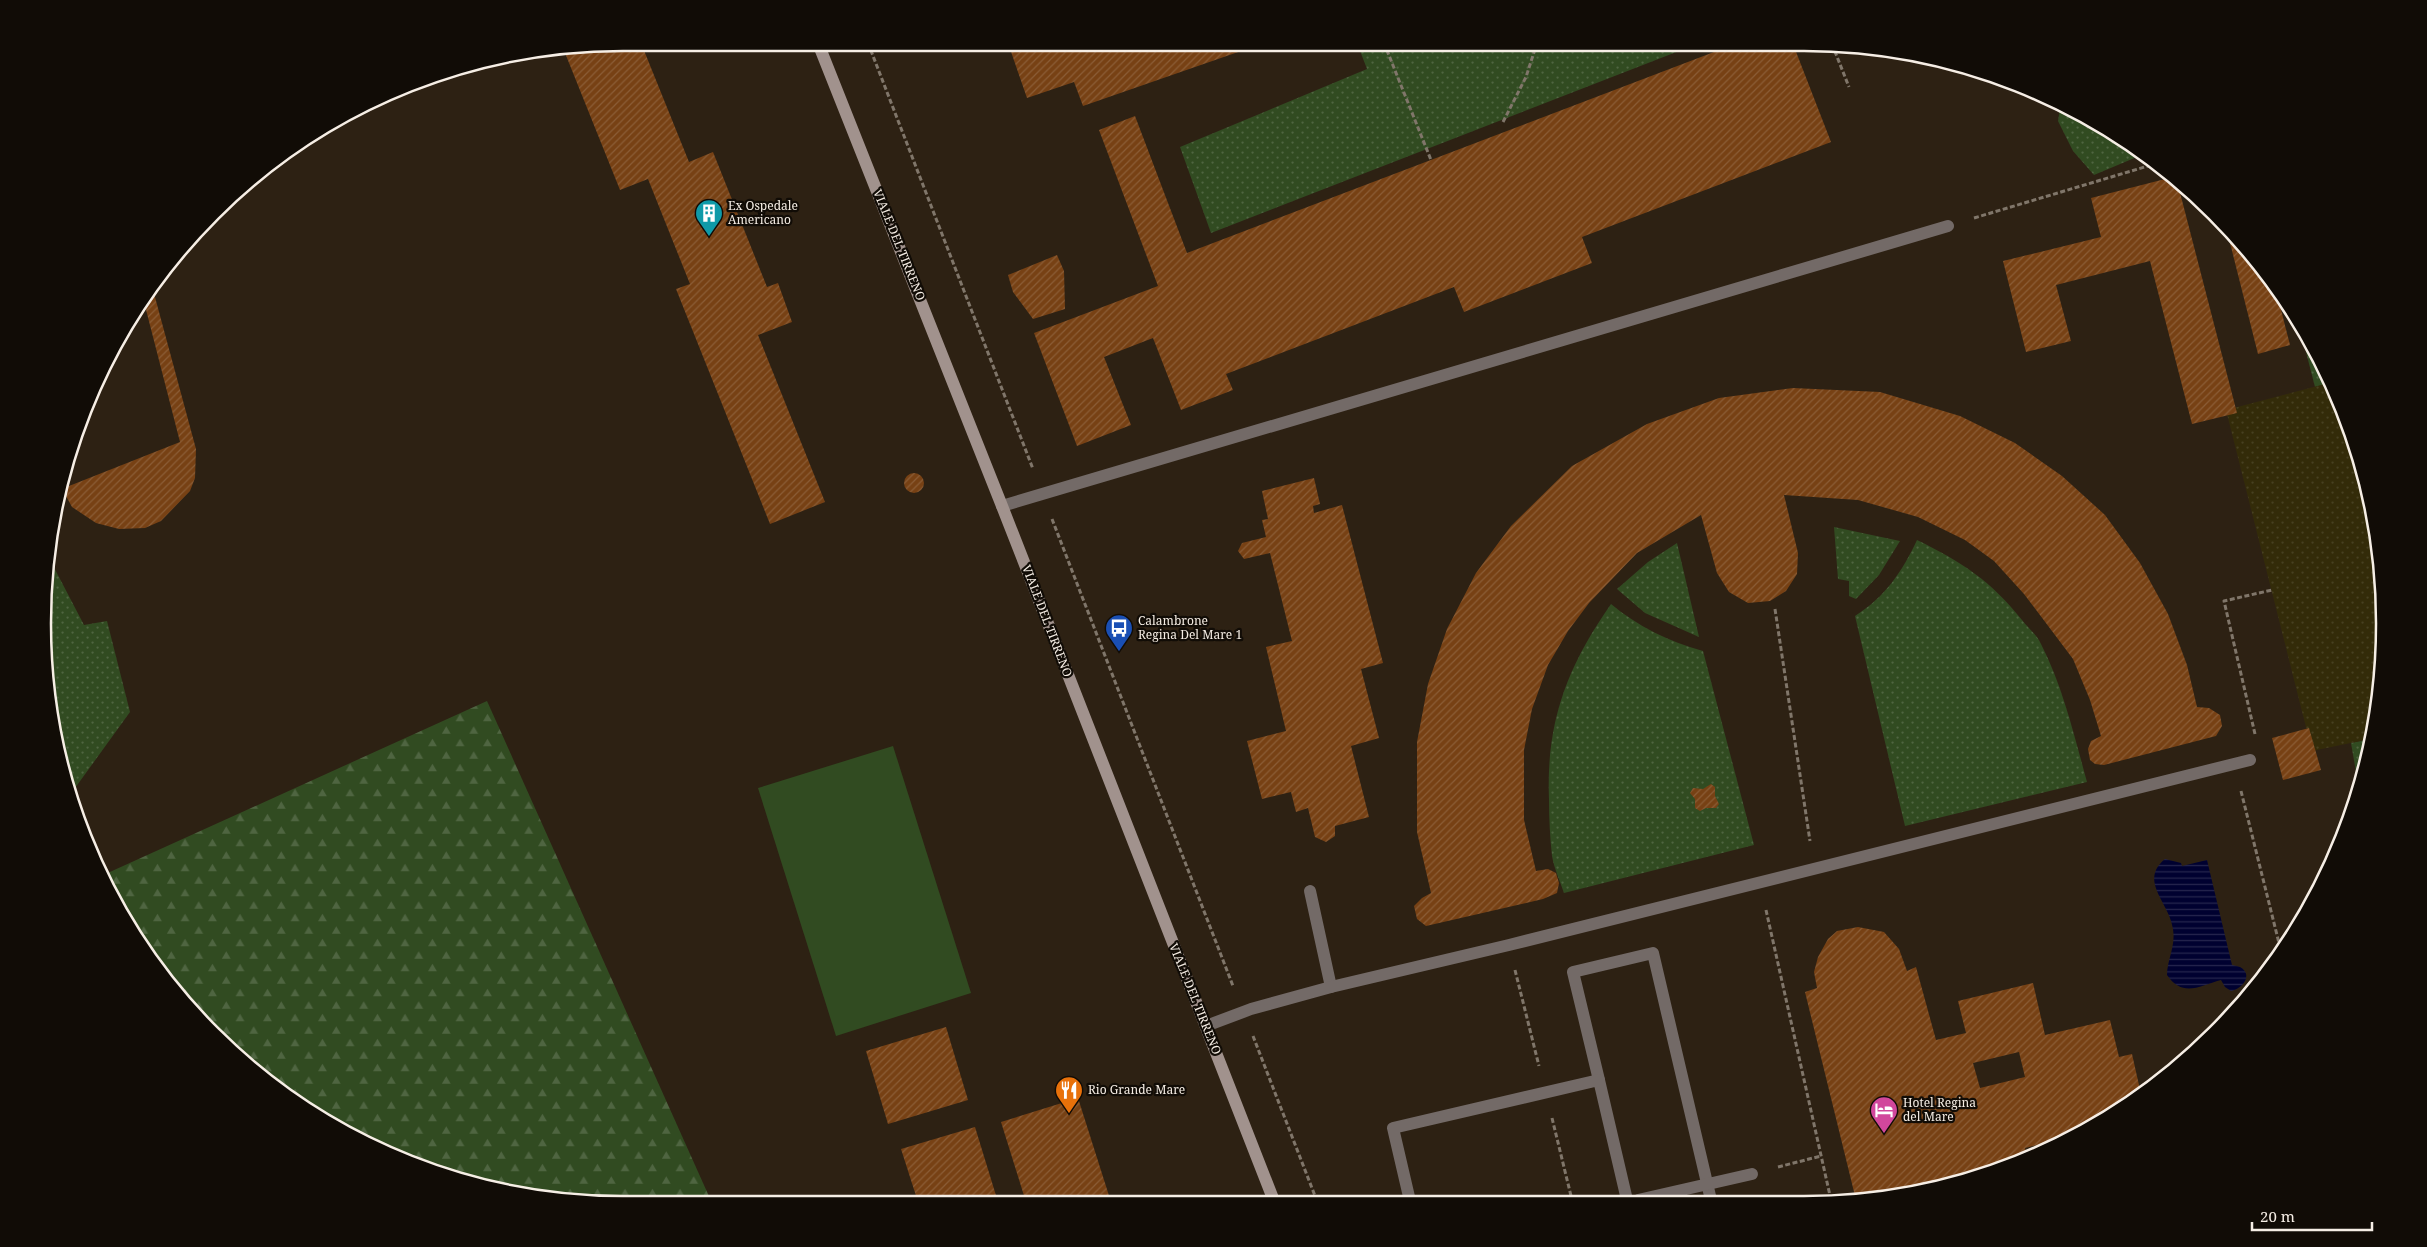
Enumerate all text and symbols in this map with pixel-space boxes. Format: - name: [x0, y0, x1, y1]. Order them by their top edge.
- street label: VIALE DEL TIRRENO: [869, 187, 930, 303]
- place label: Ex Ospedale Americano: [728, 197, 798, 228]
- building icon: Ex Ospedale Americano: [694, 198, 724, 237]
- street label: VIALE DEL TIRRENO: [1018, 562, 1077, 679]
- place label: Calambrone Regina Del Mare 1: [1138, 612, 1242, 643]
- bus stop icon: Calambrone Regina Del Mare 1: [1104, 613, 1134, 652]
- street label: VIALE DEL TIRRENO: [1165, 941, 1226, 1057]
- restaurant icon: Rio Grande Mare: [1054, 1075, 1084, 1114]
- place label: Rio Grande Mare: [1088, 1081, 1185, 1098]
- place label: Hotel Regina del Mare: [1903, 1094, 1976, 1125]
- hotel icon: Hotel Regina del Mare: [1869, 1095, 1899, 1134]
- scale bar: [2252, 1200, 2372, 1232]
- text: 20 m: [2260, 1206, 2295, 1226]

